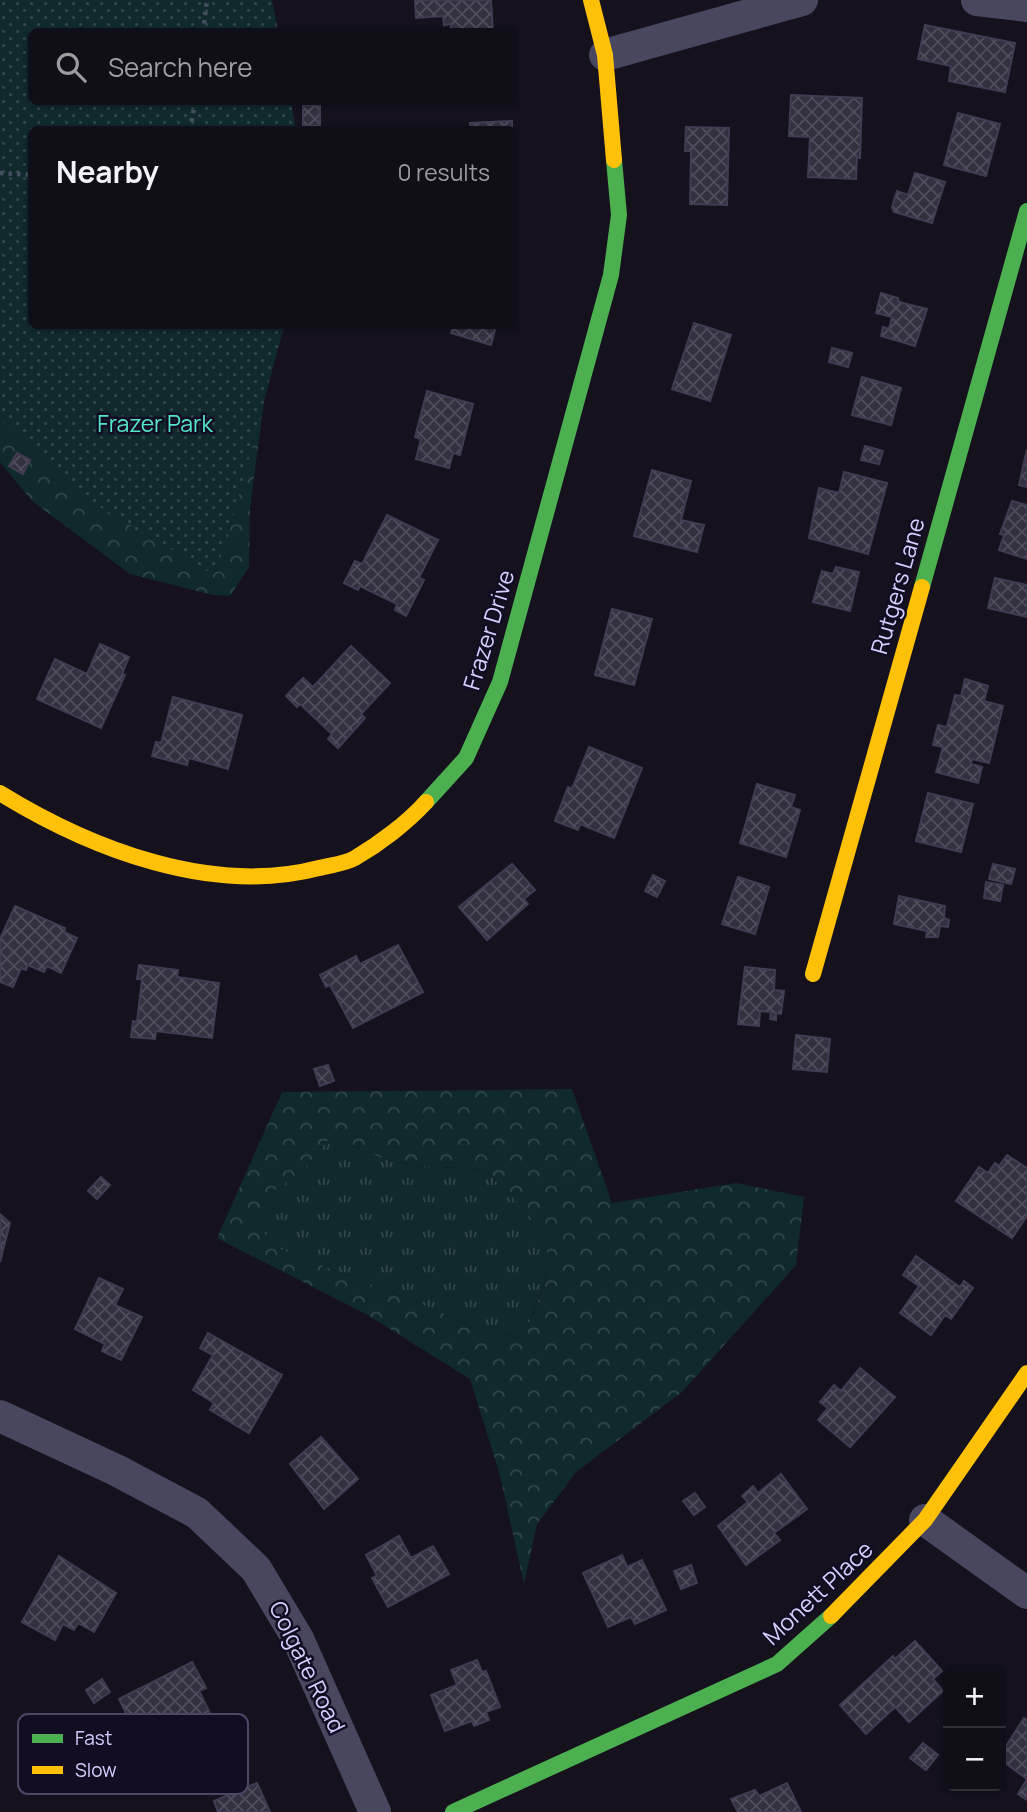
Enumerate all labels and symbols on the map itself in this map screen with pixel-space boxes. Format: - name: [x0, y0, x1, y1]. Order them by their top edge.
- park label: Frazer Park: [97, 407, 213, 439]
- street label: Rutgers Lane: [862, 514, 932, 658]
- street label: Frazer Drive: [455, 566, 521, 693]
- street label: Monett Place: [755, 1533, 879, 1652]
- street label: Colgate Road: [262, 1595, 354, 1738]
- legend: [18, 1714, 248, 1794]
- text: Fast: [75, 1725, 112, 1751]
- text: Slow: [75, 1757, 117, 1783]

